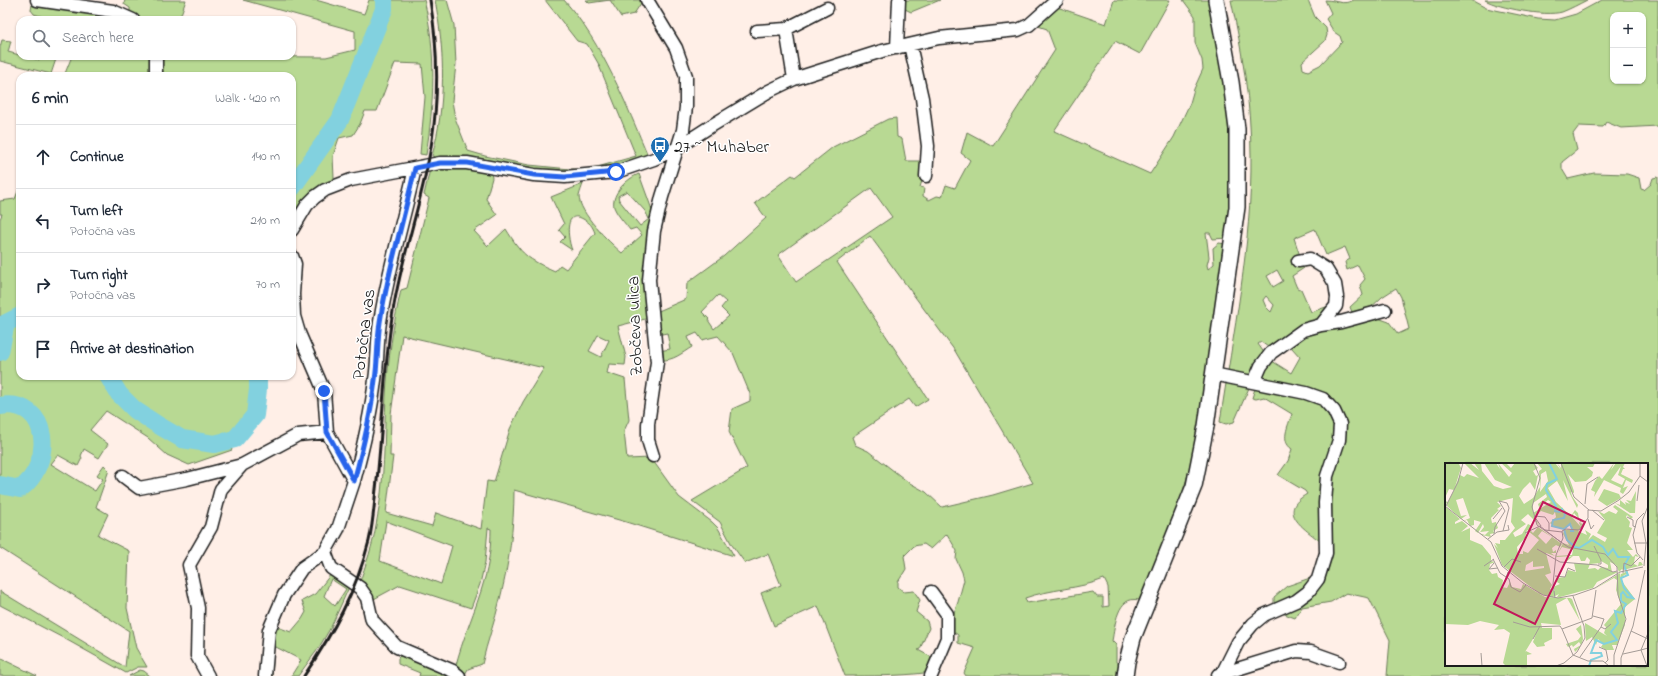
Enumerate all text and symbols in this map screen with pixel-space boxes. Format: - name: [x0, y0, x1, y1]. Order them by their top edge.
- map controls: [1610, 12, 1646, 84]
- button: +: [1610, 12, 1646, 48]
- search box: [16, 16, 296, 60]
- icon: search: [30, 27, 52, 49]
- text: Search here: [62, 27, 134, 49]
- button: −: [1610, 48, 1646, 84]
- text: 6 min: [32, 86, 68, 111]
- text: Walk · 420 m: [215, 89, 280, 108]
- bus stop icon: 27 ~ Muhaber: [649, 135, 671, 163]
- place label: 27 ~ Muhaber: [674, 135, 770, 161]
- icon: ahead: [32, 146, 54, 168]
- text: Continue: [70, 146, 124, 168]
- text: 140 m: [252, 147, 280, 166]
- route start: [607, 163, 625, 181]
- text: Turn left: [70, 200, 123, 222]
- icon: left: [32, 210, 54, 232]
- text: 210 m: [250, 211, 280, 230]
- text: Potočna vas: [70, 222, 136, 241]
- text: Turn right: [70, 264, 128, 286]
- icon: right: [32, 274, 54, 296]
- text: 70 m: [256, 275, 280, 294]
- street label: Zobčeva ulica: [621, 276, 651, 376]
- text: Potočna vas: [70, 286, 136, 305]
- street label: Potočna vas: [347, 287, 383, 381]
- icon: arrive: [32, 338, 54, 360]
- text: Arrive at destination: [70, 338, 194, 360]
- route end: [315, 382, 333, 400]
- inset map: [1445, 463, 1648, 666]

